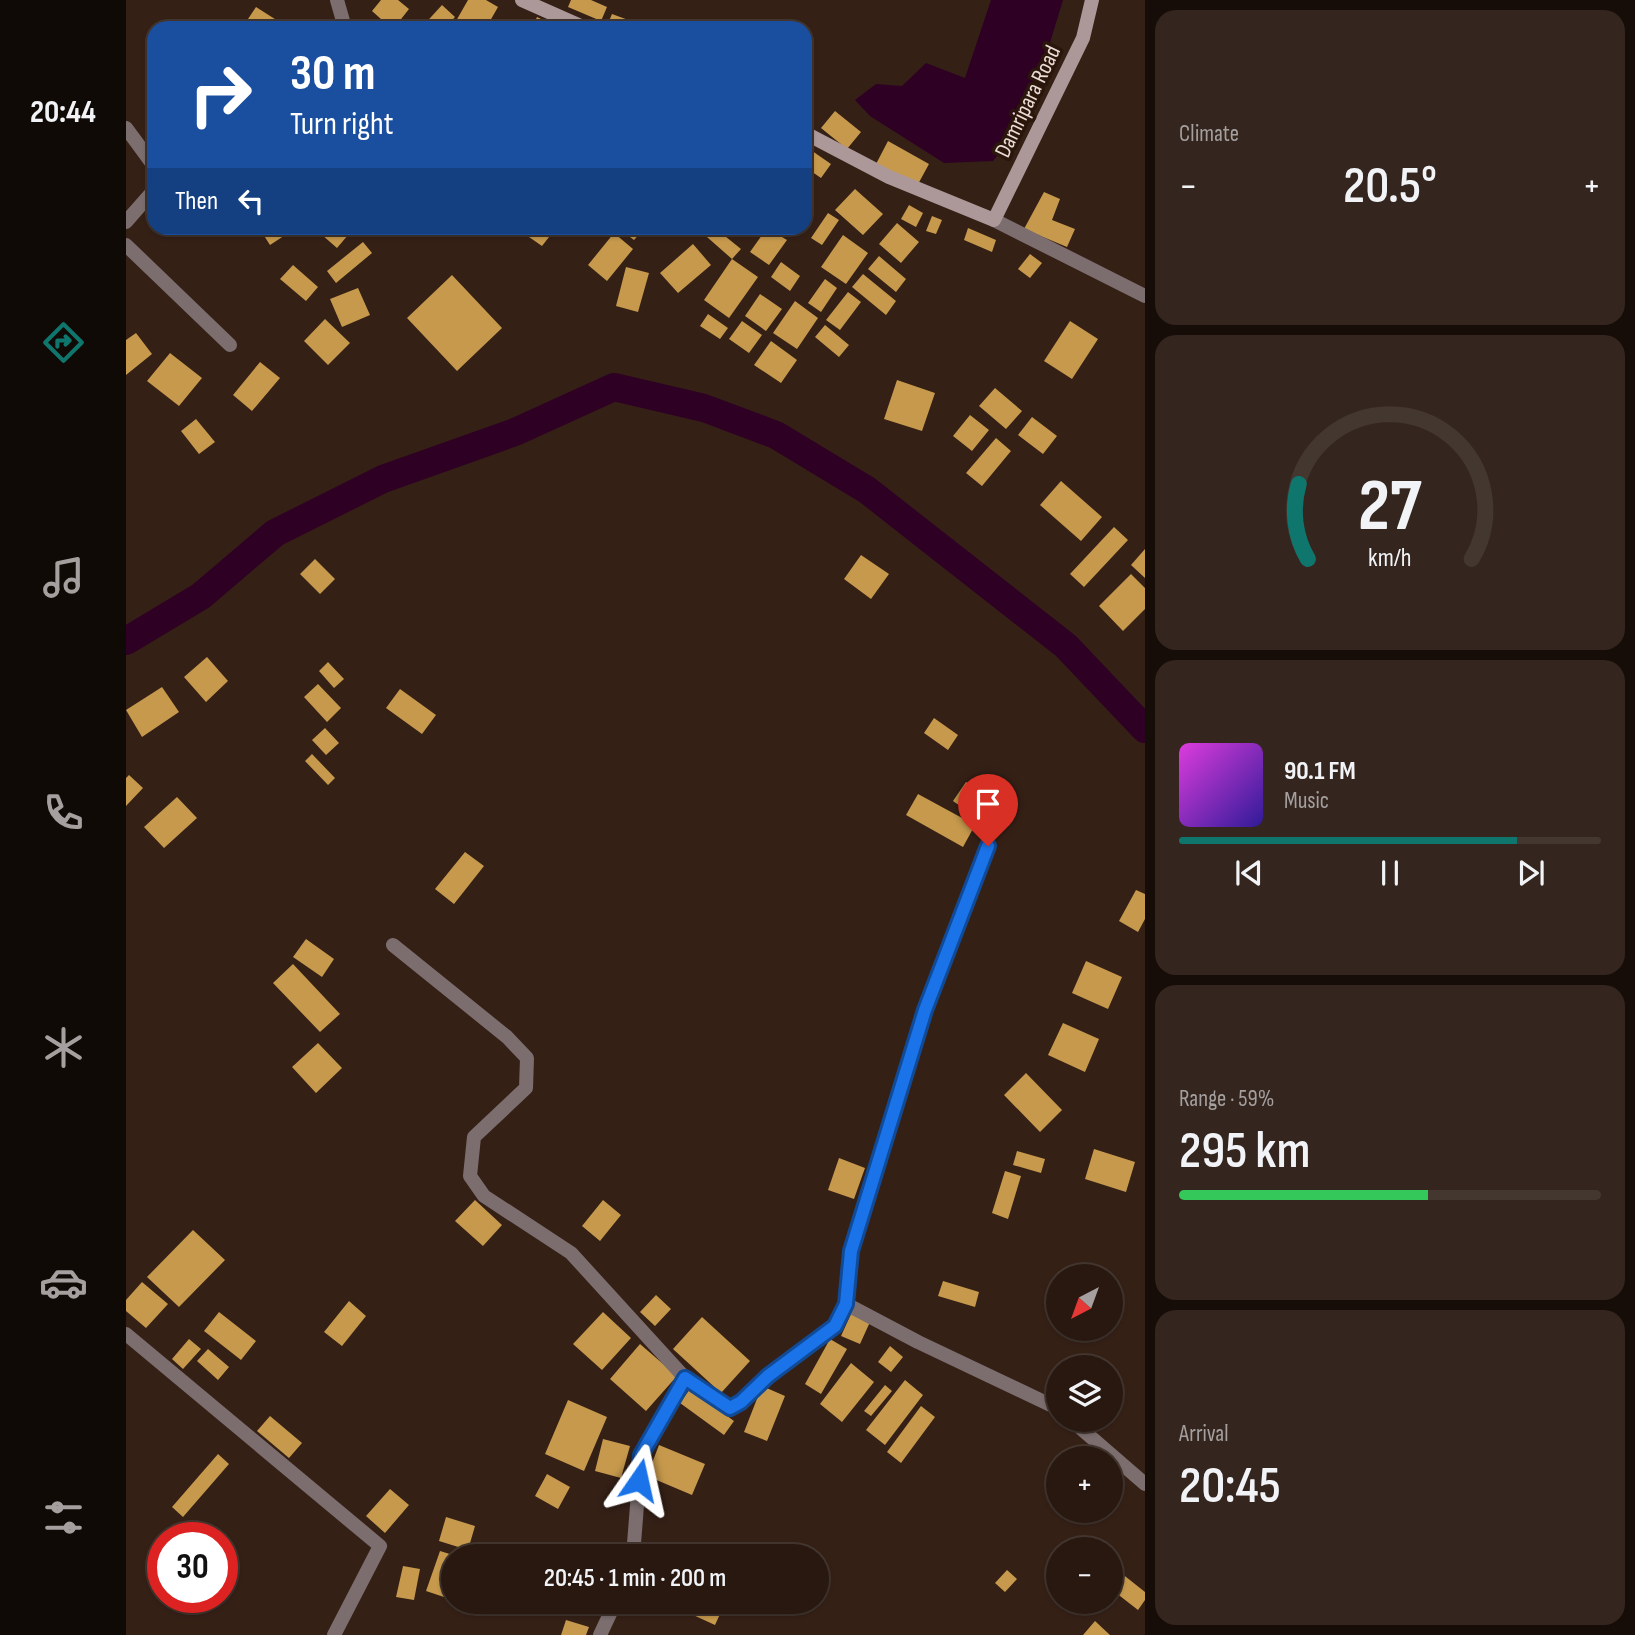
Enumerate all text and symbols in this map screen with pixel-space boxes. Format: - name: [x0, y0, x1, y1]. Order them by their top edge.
- street label: Damripara Road: [989, 41, 1067, 162]
- text: 30 m: [290, 45, 375, 104]
- icon: right: [175, 49, 266, 140]
- text: 20:44: [30, 93, 96, 132]
- text: Turn right: [290, 105, 394, 144]
- text: Climate: [1179, 120, 1239, 148]
- text: 20.5°: [1343, 155, 1437, 218]
- text: −: [1179, 164, 1198, 209]
- text: +: [1582, 164, 1601, 209]
- icon: left: [232, 182, 270, 220]
- text: Then: [175, 186, 218, 217]
- icon: directions: [39, 318, 88, 367]
- text: 27: [1358, 463, 1422, 551]
- text: km/h: [1368, 542, 1412, 573]
- icon: music: [39, 553, 88, 602]
- text: 90.1 FM: [1284, 756, 1356, 787]
- pin: [958, 774, 1018, 846]
- icon: arrive: [969, 785, 1007, 823]
- text: Music: [1284, 787, 1329, 815]
- icon: phone: [39, 788, 88, 837]
- icon: previous: [1230, 854, 1268, 892]
- icon: pause: [1371, 854, 1409, 892]
- icon: next: [1512, 854, 1550, 892]
- icon: climate: [39, 1023, 88, 1072]
- text: Range · 59%: [1179, 1085, 1274, 1113]
- text: 295 km: [1179, 1120, 1310, 1183]
- icon: car: [39, 1258, 88, 1307]
- north arrow: [1046, 1264, 1124, 1340]
- map controls: [1046, 1264, 1123, 1614]
- button: layers: [1046, 1355, 1123, 1432]
- text: Arrival: [1179, 1420, 1228, 1448]
- position arrow: [602, 1443, 676, 1517]
- button: +: [1046, 1446, 1123, 1523]
- text: 20:45: [1179, 1455, 1281, 1518]
- icon: filters: [39, 1493, 88, 1542]
- speed limit sign: 30: [147, 1522, 238, 1613]
- button: −: [1046, 1537, 1123, 1614]
- text: 20:45 · 1 min · 200 m: [544, 1563, 726, 1594]

